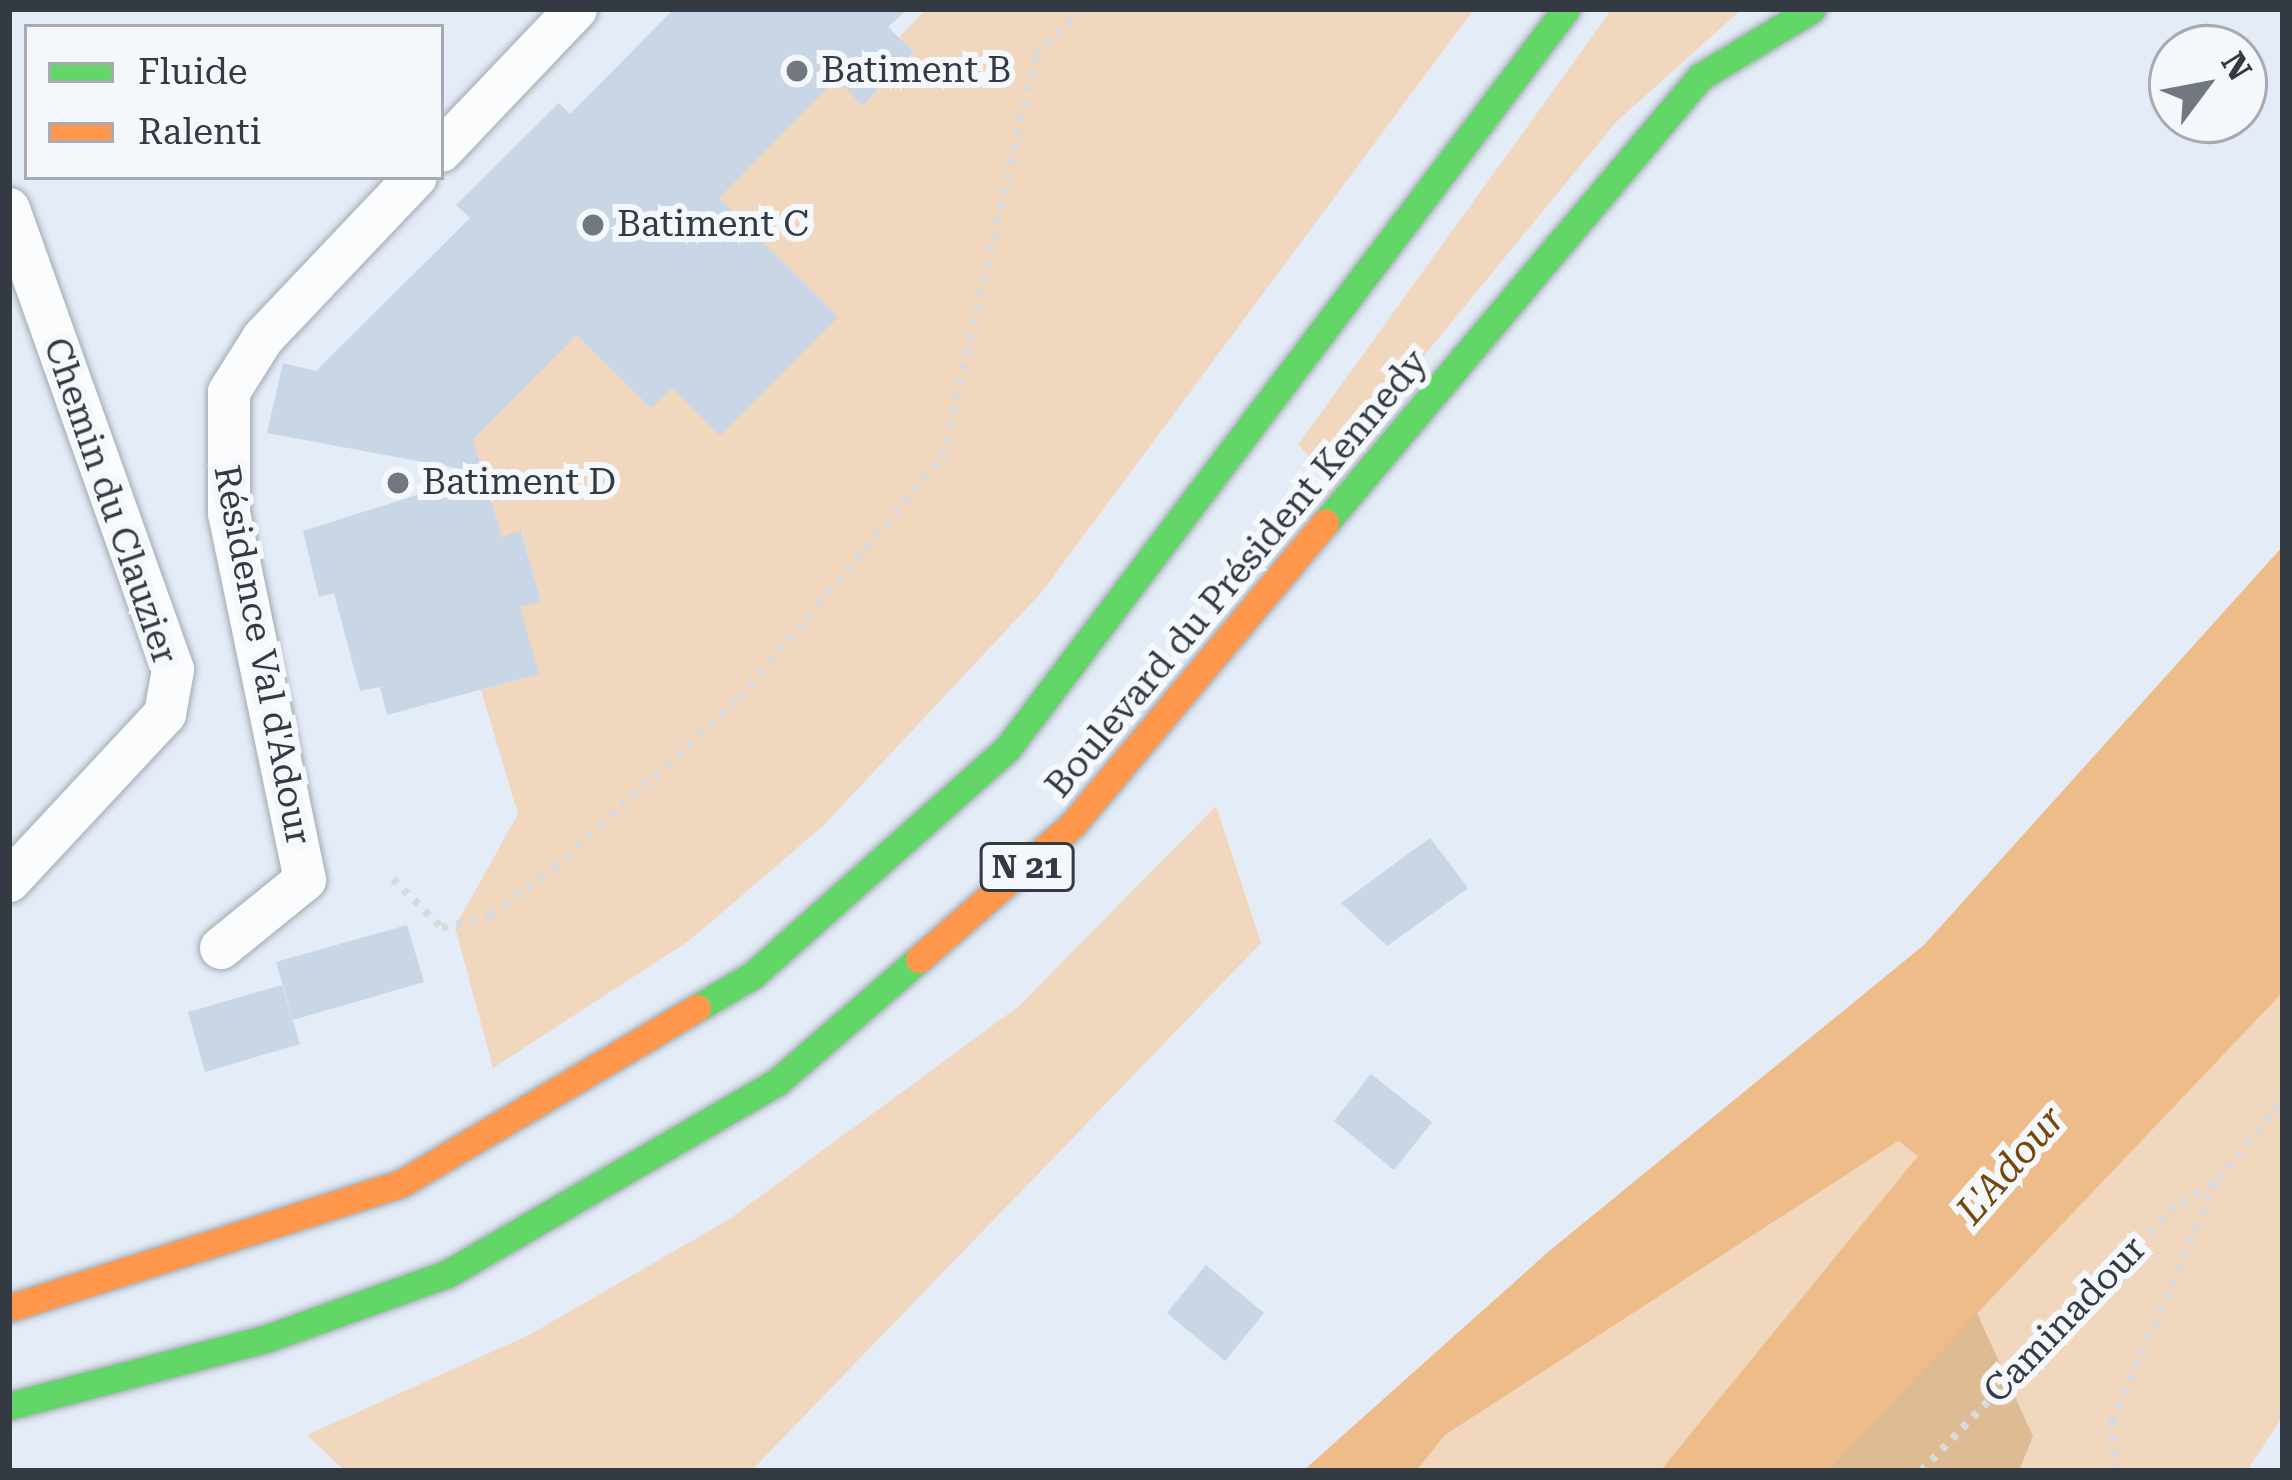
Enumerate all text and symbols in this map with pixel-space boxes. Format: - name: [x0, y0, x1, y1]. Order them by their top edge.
- legend: [24, 24, 444, 180]
- north arrow: [2148, 24, 2268, 144]
- text: N: [2213, 45, 2260, 87]
- place label: Batiment B: [821, 49, 1011, 93]
- text: Fluide: [138, 51, 248, 93]
- marker: Batiment B: [784, 58, 810, 84]
- text: Ralenti: [138, 111, 261, 153]
- place label: Batiment C: [617, 203, 809, 247]
- marker: Batiment C: [580, 212, 606, 238]
- street label: Chemin du Clauzier: [34, 332, 186, 670]
- street label: Boulevard du Président Kennedy: [1037, 341, 1437, 807]
- place label: Batiment D: [422, 461, 616, 505]
- street label: Résidence Val d'Adour: [204, 462, 320, 848]
- marker: Batiment D: [385, 470, 411, 496]
- road number: N 21: [979, 840, 1075, 894]
- water label: L'Adour: [1947, 1096, 2075, 1234]
- street label: Caminadour: [1975, 1228, 2155, 1412]

